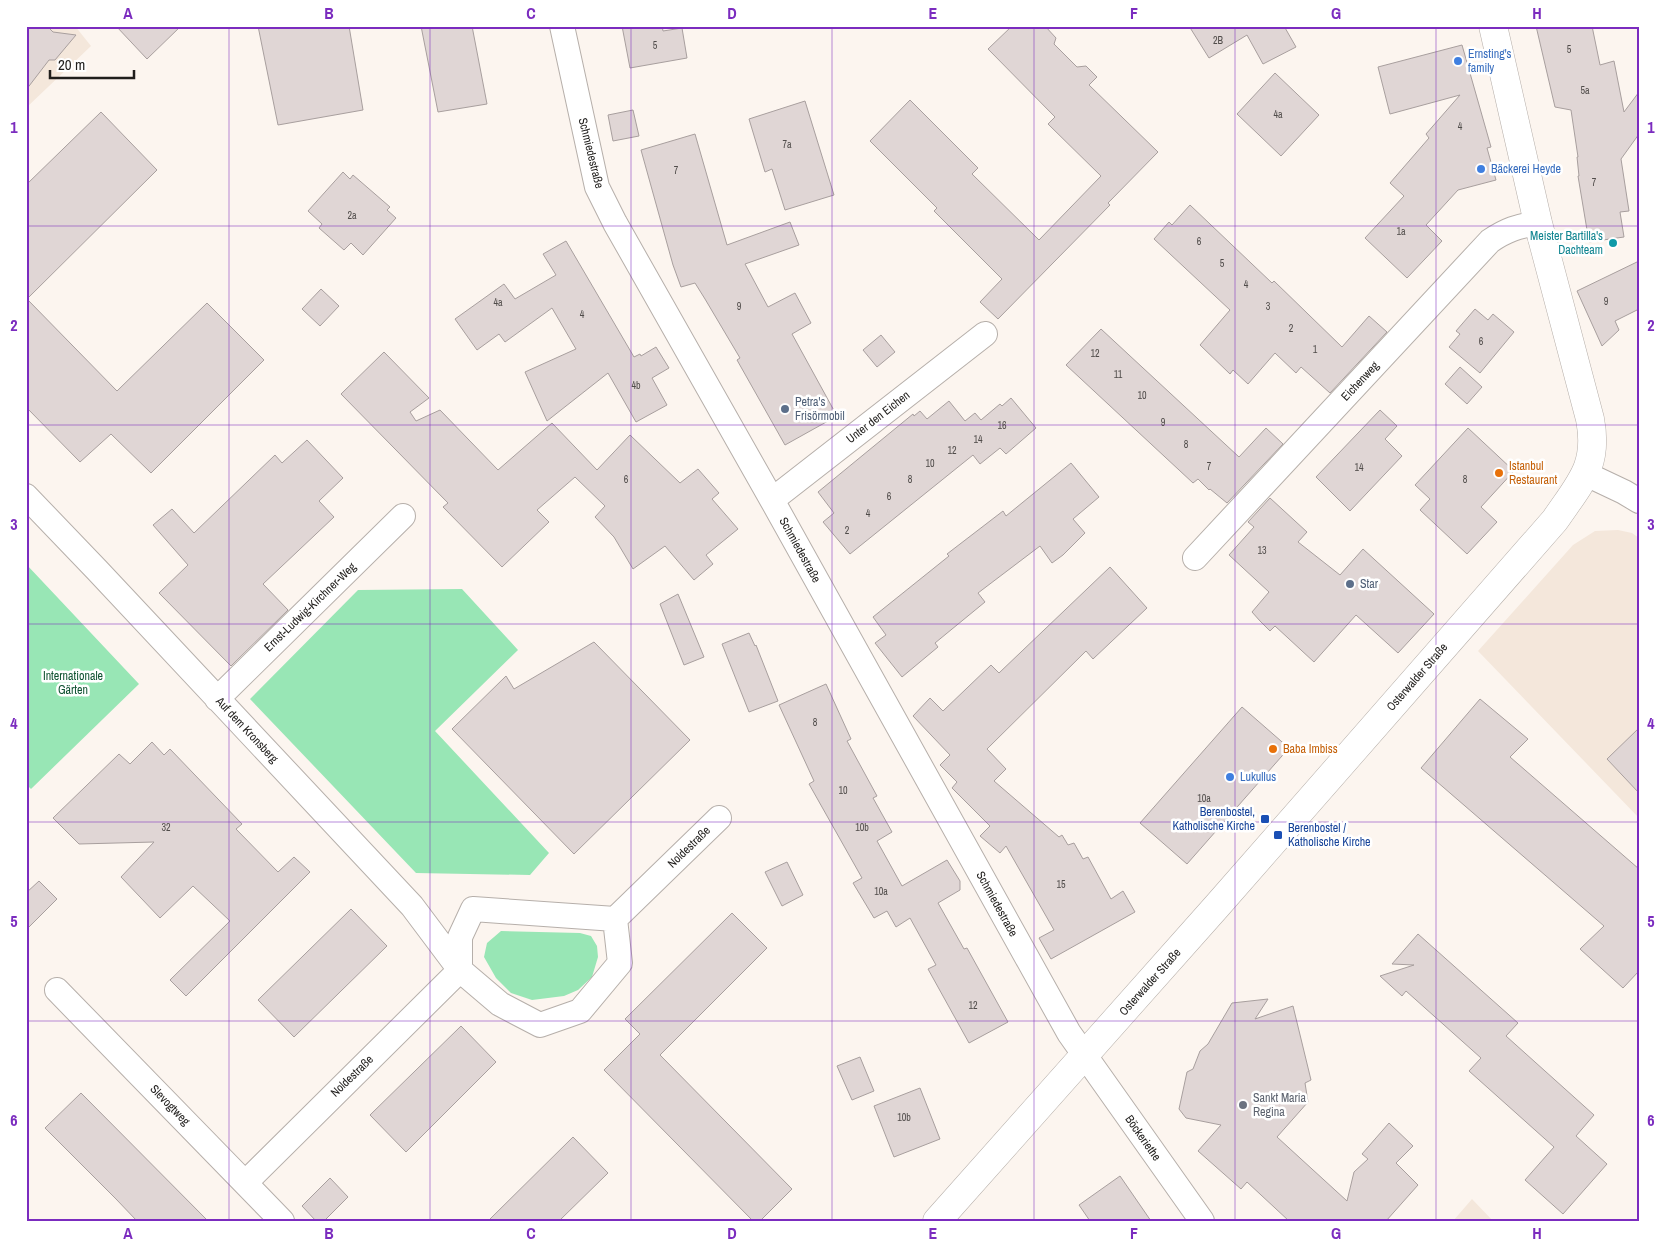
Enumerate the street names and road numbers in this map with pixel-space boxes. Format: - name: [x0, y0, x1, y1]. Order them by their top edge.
- street label: Schmiedestraße: [575, 116, 607, 190]
- street label: Eichenweg: [1338, 357, 1383, 404]
- street label: Unter den Eichen: [843, 387, 913, 447]
- street label: Schmiedestraße: [776, 515, 824, 585]
- street label: Ernst-Ludwig-Kirchner-Weg: [261, 559, 360, 655]
- street label: Osterwalder Straße: [1383, 640, 1451, 714]
- street label: Auf dem Kronsberg: [212, 693, 282, 767]
- street label: Noldestraße: [664, 823, 714, 871]
- street label: Schmiedestraße: [973, 869, 1021, 939]
- street label: Osterwalder Straße: [1116, 945, 1184, 1019]
- street label: Noldestraße: [327, 1052, 377, 1100]
- street label: Slevogtweg: [147, 1081, 194, 1129]
- street label: Böckeriethe: [1121, 1112, 1165, 1164]

